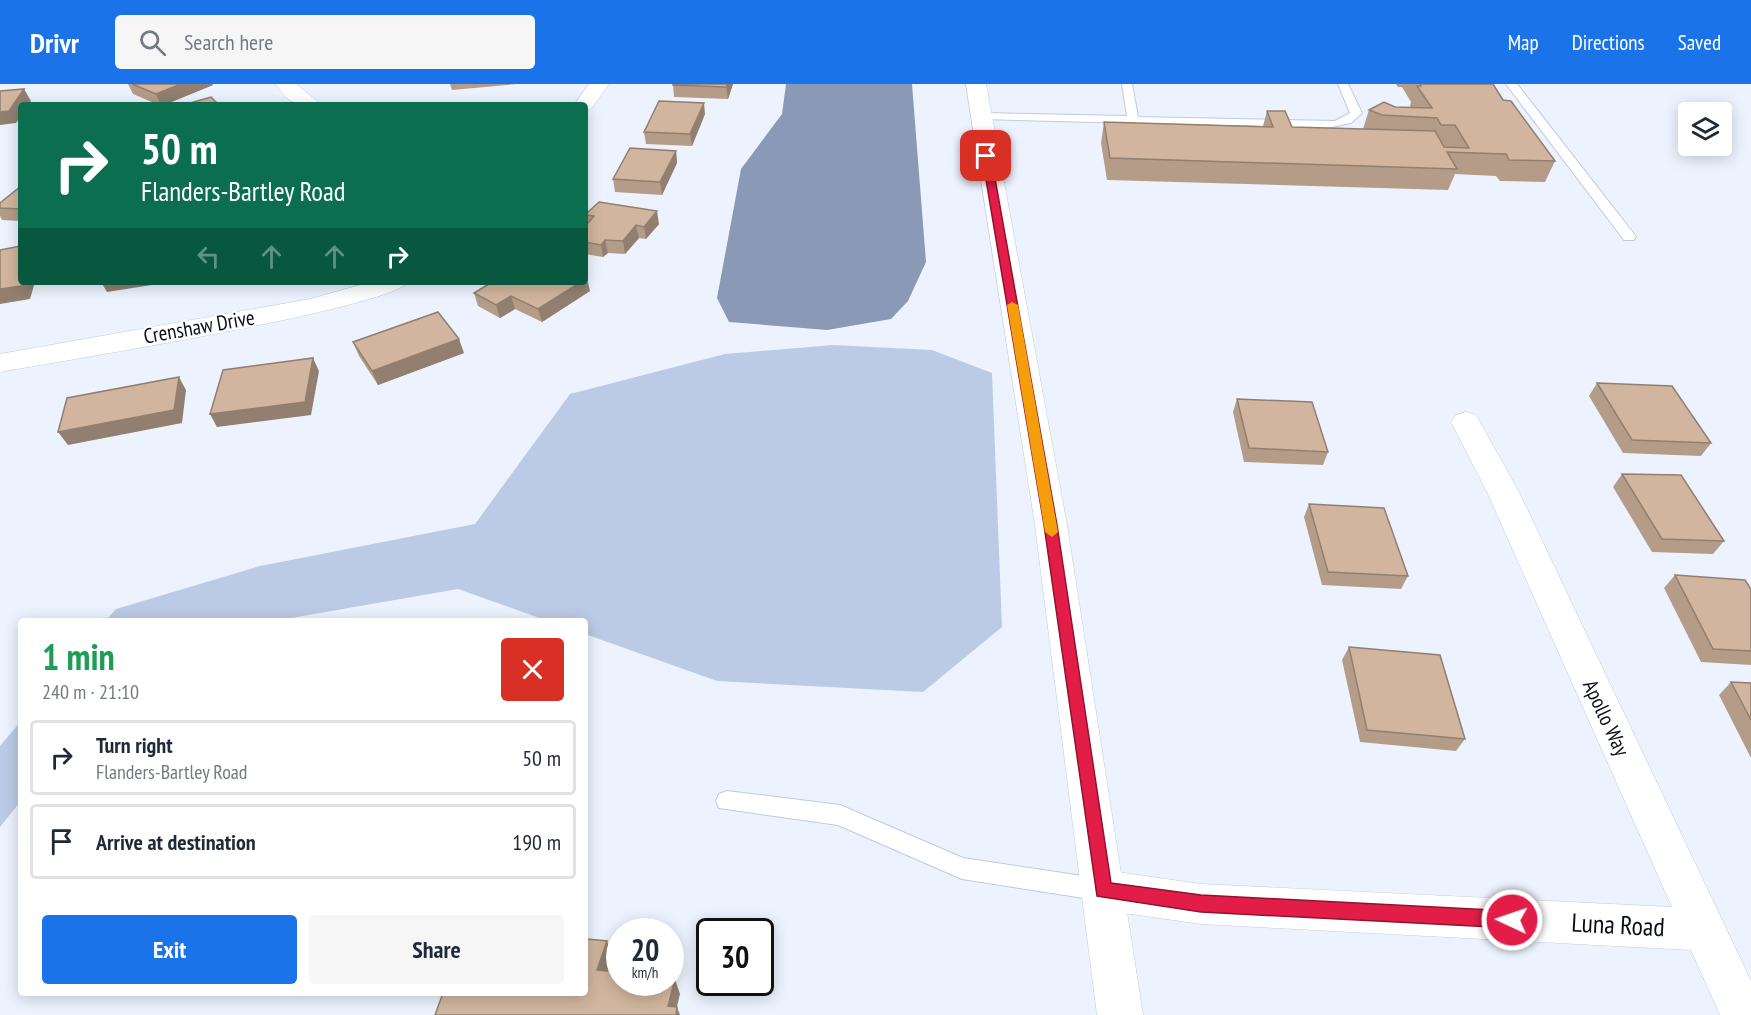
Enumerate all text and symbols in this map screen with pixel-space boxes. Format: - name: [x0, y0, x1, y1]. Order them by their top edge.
- search box: [115, 15, 535, 69]
- text: Drivr: [30, 24, 79, 61]
- icon: search: [136, 26, 169, 59]
- text: Search here: [184, 28, 273, 56]
- text: Map: [1508, 29, 1539, 56]
- text: Directions: [1572, 29, 1645, 56]
- text: Saved: [1678, 29, 1721, 56]
- map controls: [1678, 102, 1732, 156]
- button: layers: [1678, 102, 1732, 156]
- text: 50 m: [141, 121, 218, 176]
- icon: right: [42, 126, 120, 204]
- pin: [960, 130, 1011, 181]
- icon: arrive: [969, 139, 1002, 172]
- text: Flanders-Bartley Road: [141, 174, 345, 208]
- icon: left: [192, 240, 225, 273]
- icon: ahead: [255, 240, 288, 273]
- icon: ahead: [318, 240, 351, 273]
- icon: right: [381, 240, 414, 273]
- street label: Crenshaw Drive: [141, 303, 257, 350]
- text: 1 min: [42, 633, 115, 680]
- button: close: [501, 638, 564, 701]
- street label: Apollo Way: [1577, 675, 1636, 760]
- text: 240 m · 21:10: [42, 679, 139, 705]
- text: Turn right: [96, 731, 173, 759]
- icon: right: [45, 741, 78, 774]
- text: 50 m: [522, 744, 561, 772]
- text: Flanders-Bartley Road: [96, 759, 247, 785]
- icon: arrive: [45, 825, 78, 858]
- text: Arrive at destination: [96, 828, 256, 856]
- text: 190 m: [512, 828, 561, 856]
- position arrow: [1480, 888, 1544, 952]
- street label: Luna Road: [1571, 906, 1666, 943]
- button: Exit: [42, 915, 297, 984]
- button: Share: [309, 915, 564, 984]
- speed limit sign: 30: [696, 918, 774, 996]
- text: 20: [631, 930, 659, 969]
- text: km/h: [632, 963, 658, 982]

